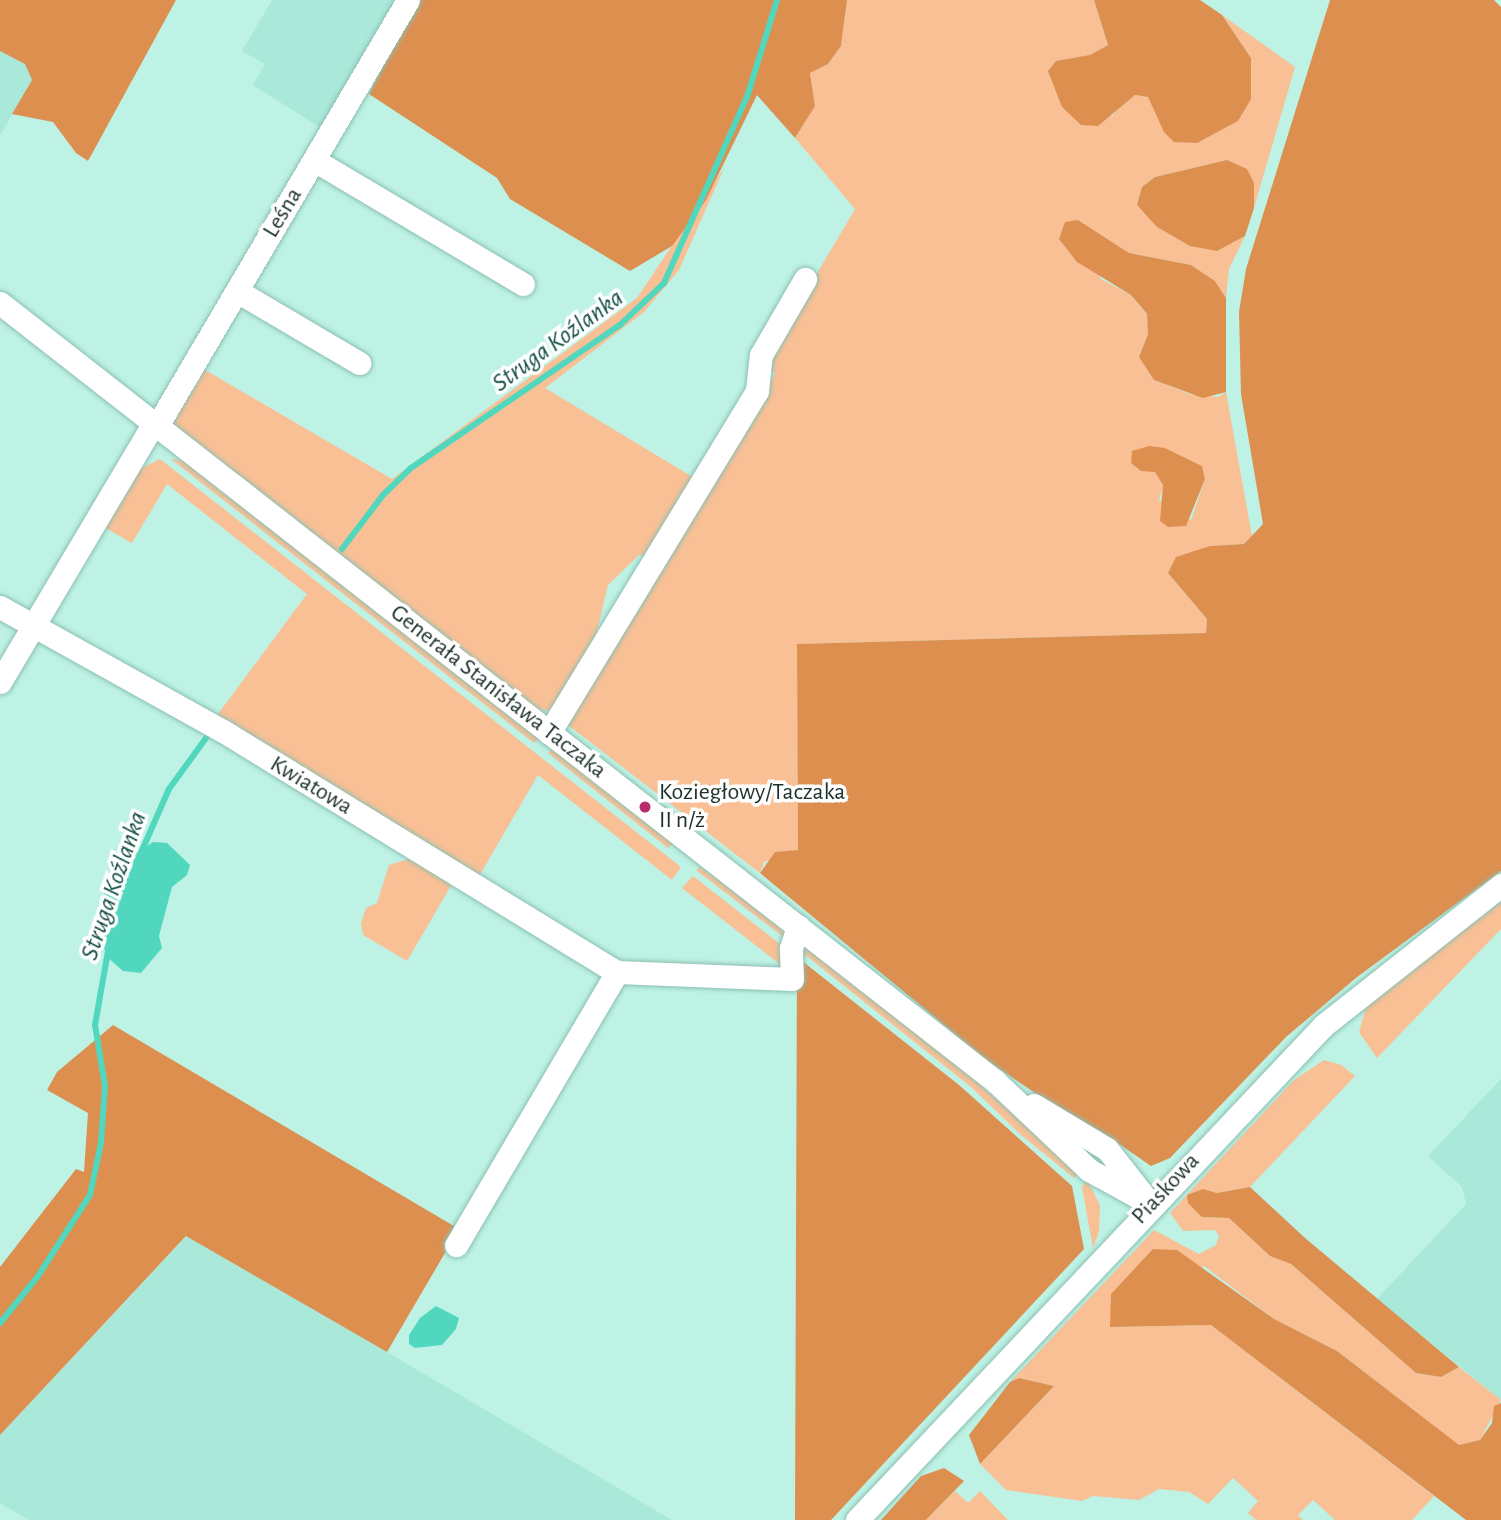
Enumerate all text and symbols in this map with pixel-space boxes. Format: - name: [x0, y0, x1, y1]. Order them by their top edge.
- street label: Leśna: [257, 183, 309, 243]
- water label: Struga Koźlanka: [486, 283, 630, 399]
- street label: Generała Stanisława Taczaka: [384, 599, 612, 785]
- street label: Kwiatowa: [264, 750, 358, 822]
- place label: Koziegłowy/Taczaka II n/ż: [659, 779, 845, 835]
- marker: Koziegłowy/Taczaka II n/ż: [637, 799, 653, 815]
- water label: Struga Koźlanka: [74, 808, 154, 964]
- street label: Piaskowa: [1126, 1147, 1206, 1231]

